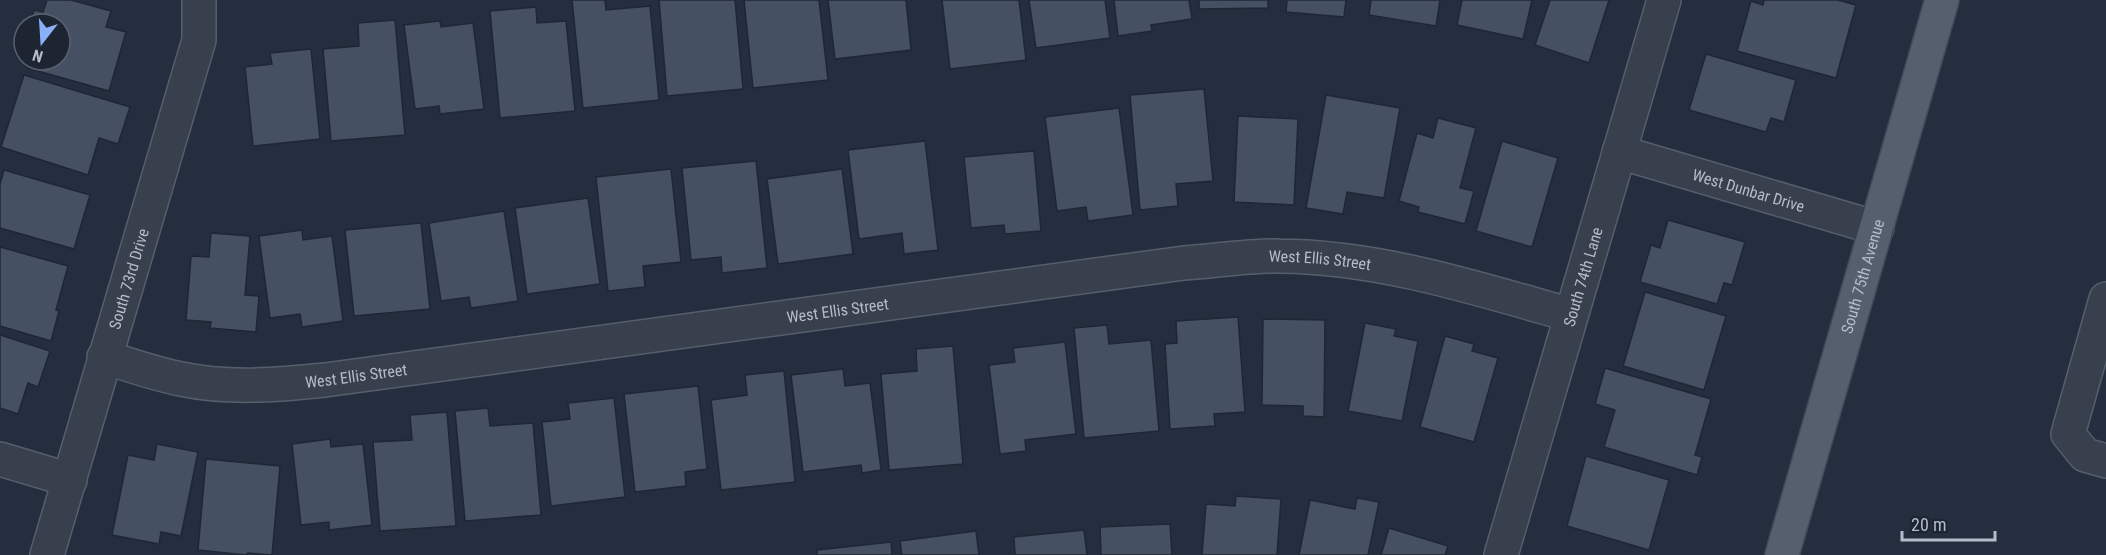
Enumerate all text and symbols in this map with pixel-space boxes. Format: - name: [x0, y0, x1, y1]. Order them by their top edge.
- north arrow: [12, 12, 72, 72]
- text: N: [30, 45, 45, 66]
- street label: West Dunbar Drive: [1690, 165, 1807, 216]
- street label: South 75th Avenue: [1837, 217, 1888, 336]
- street label: South 74th Lane: [1559, 225, 1606, 329]
- street label: South 73rd Drive: [105, 226, 152, 331]
- street label: West Ellis Street: [1269, 246, 1373, 274]
- street label: West Ellis Street: [785, 294, 890, 327]
- street label: West Ellis Street: [304, 359, 408, 391]
- scale bar: [1902, 504, 1995, 542]
- text: 20 m: [1911, 514, 1946, 535]

